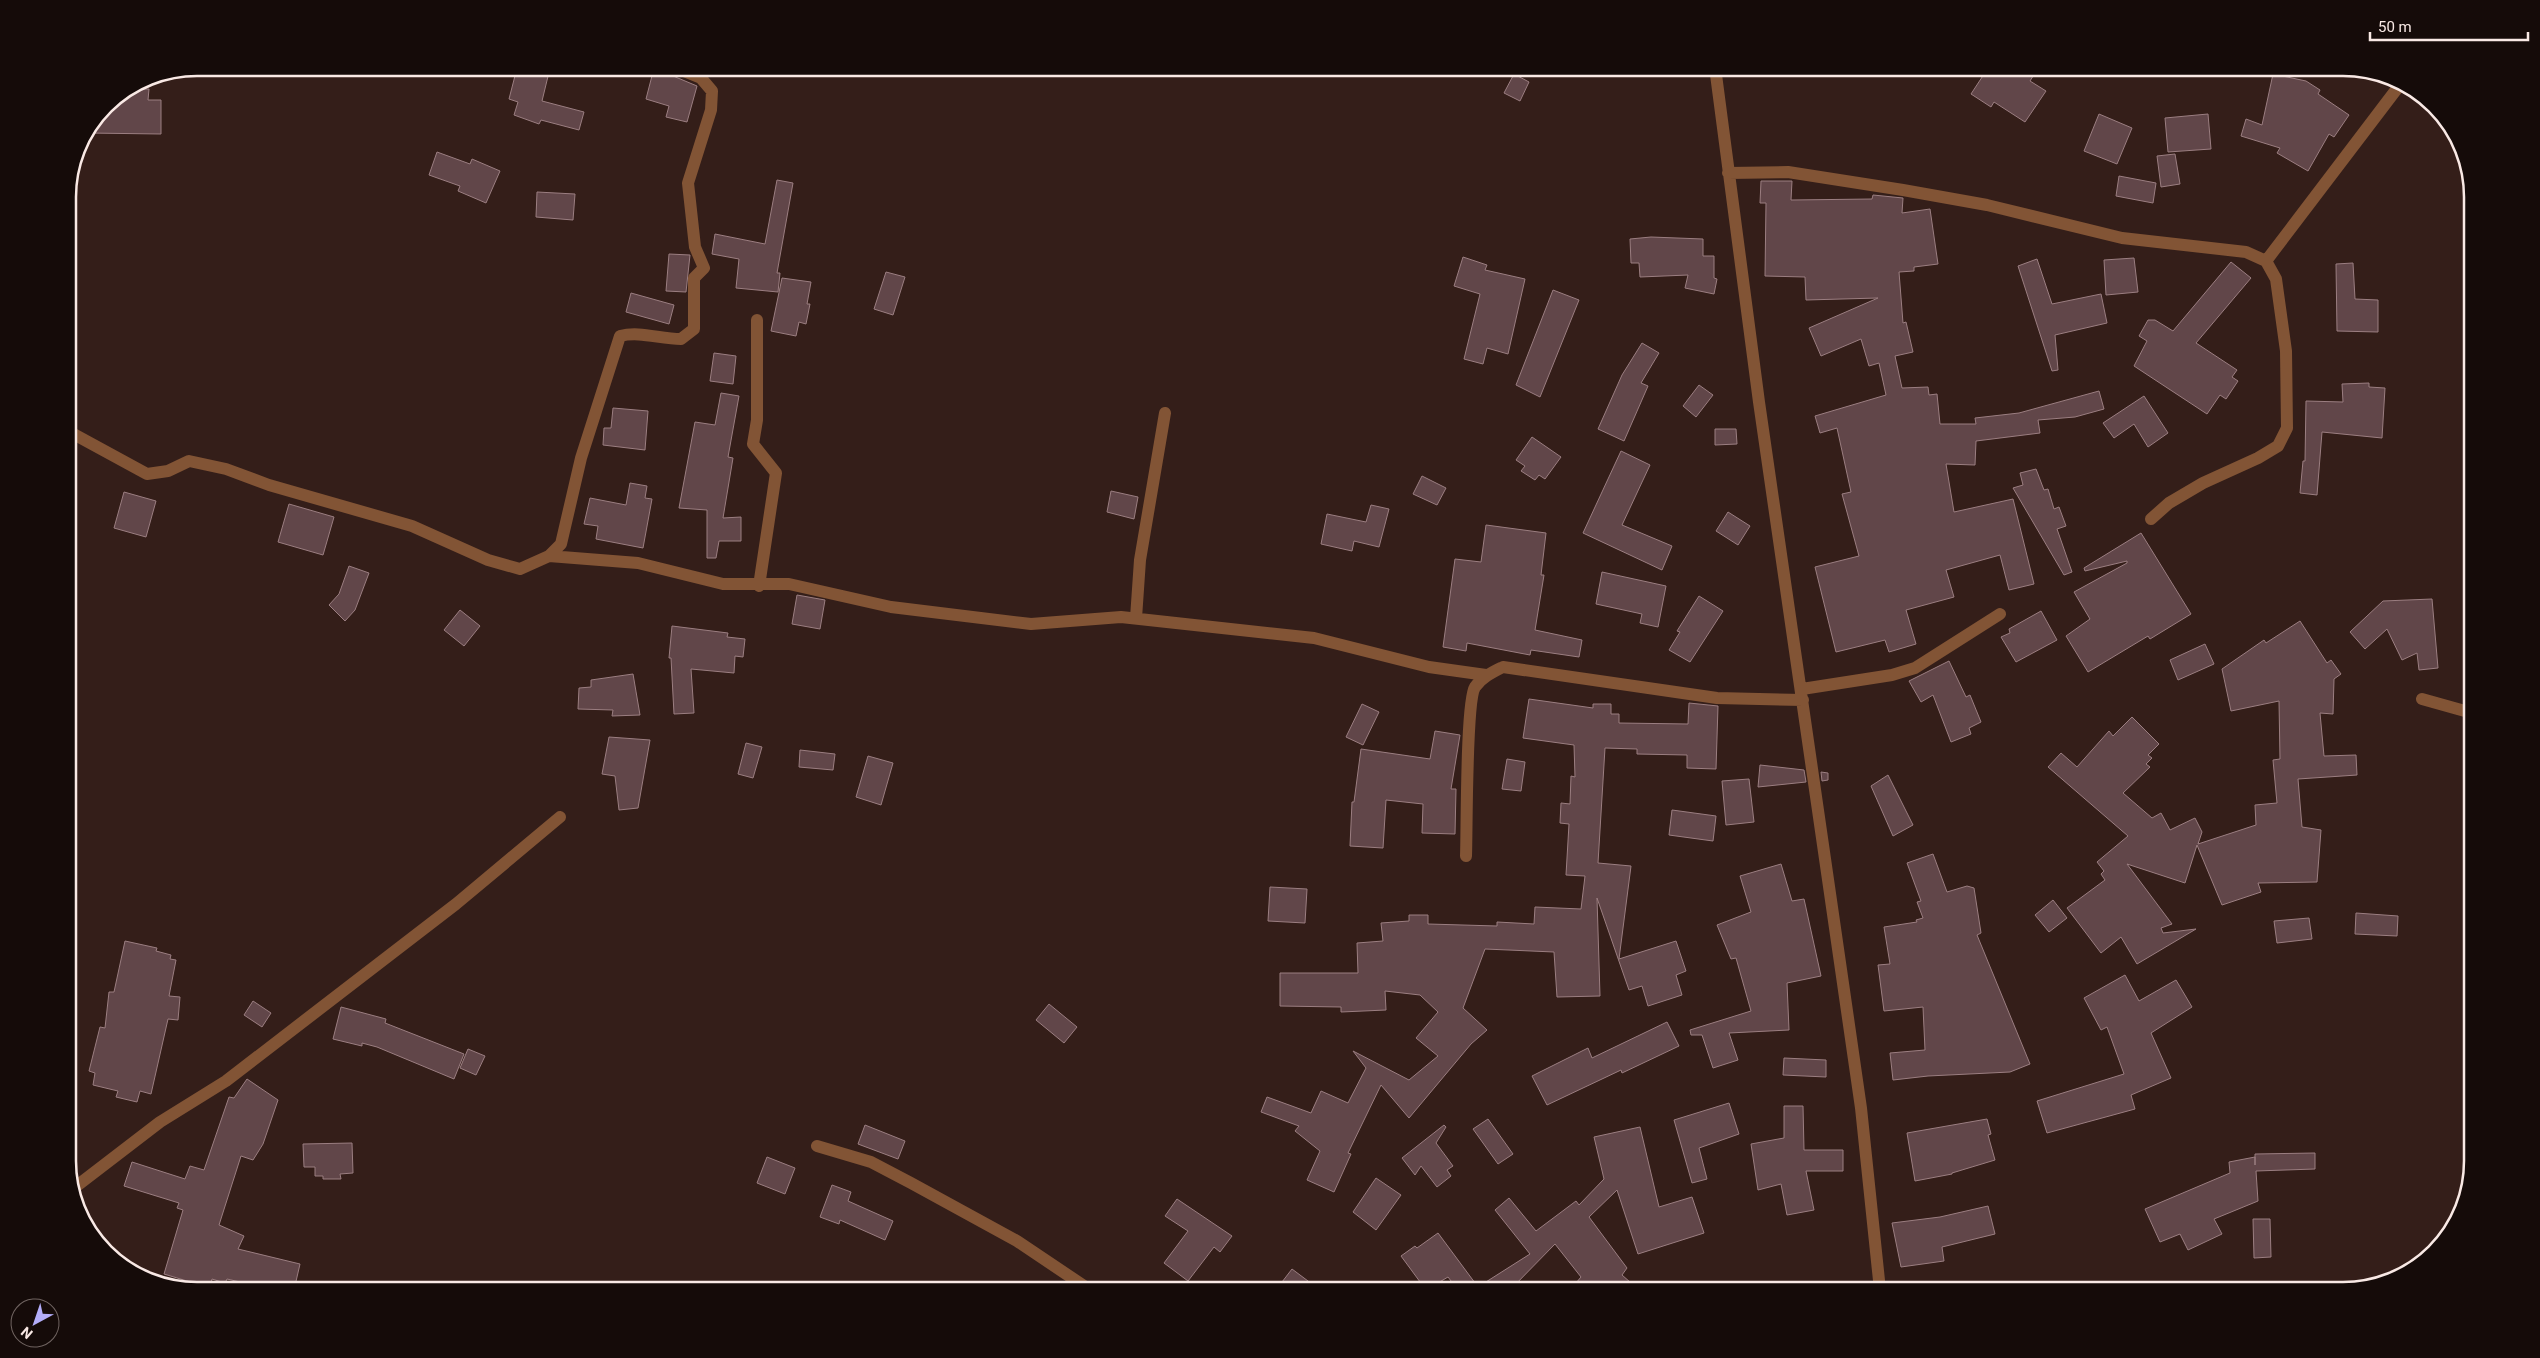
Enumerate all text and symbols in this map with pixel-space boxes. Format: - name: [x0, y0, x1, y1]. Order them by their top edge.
- scale bar: [2370, 10, 2528, 42]
- text: 50 m: [2378, 18, 2412, 36]
- north arrow: [10, 1298, 60, 1348]
- text: N: [18, 1324, 36, 1342]

